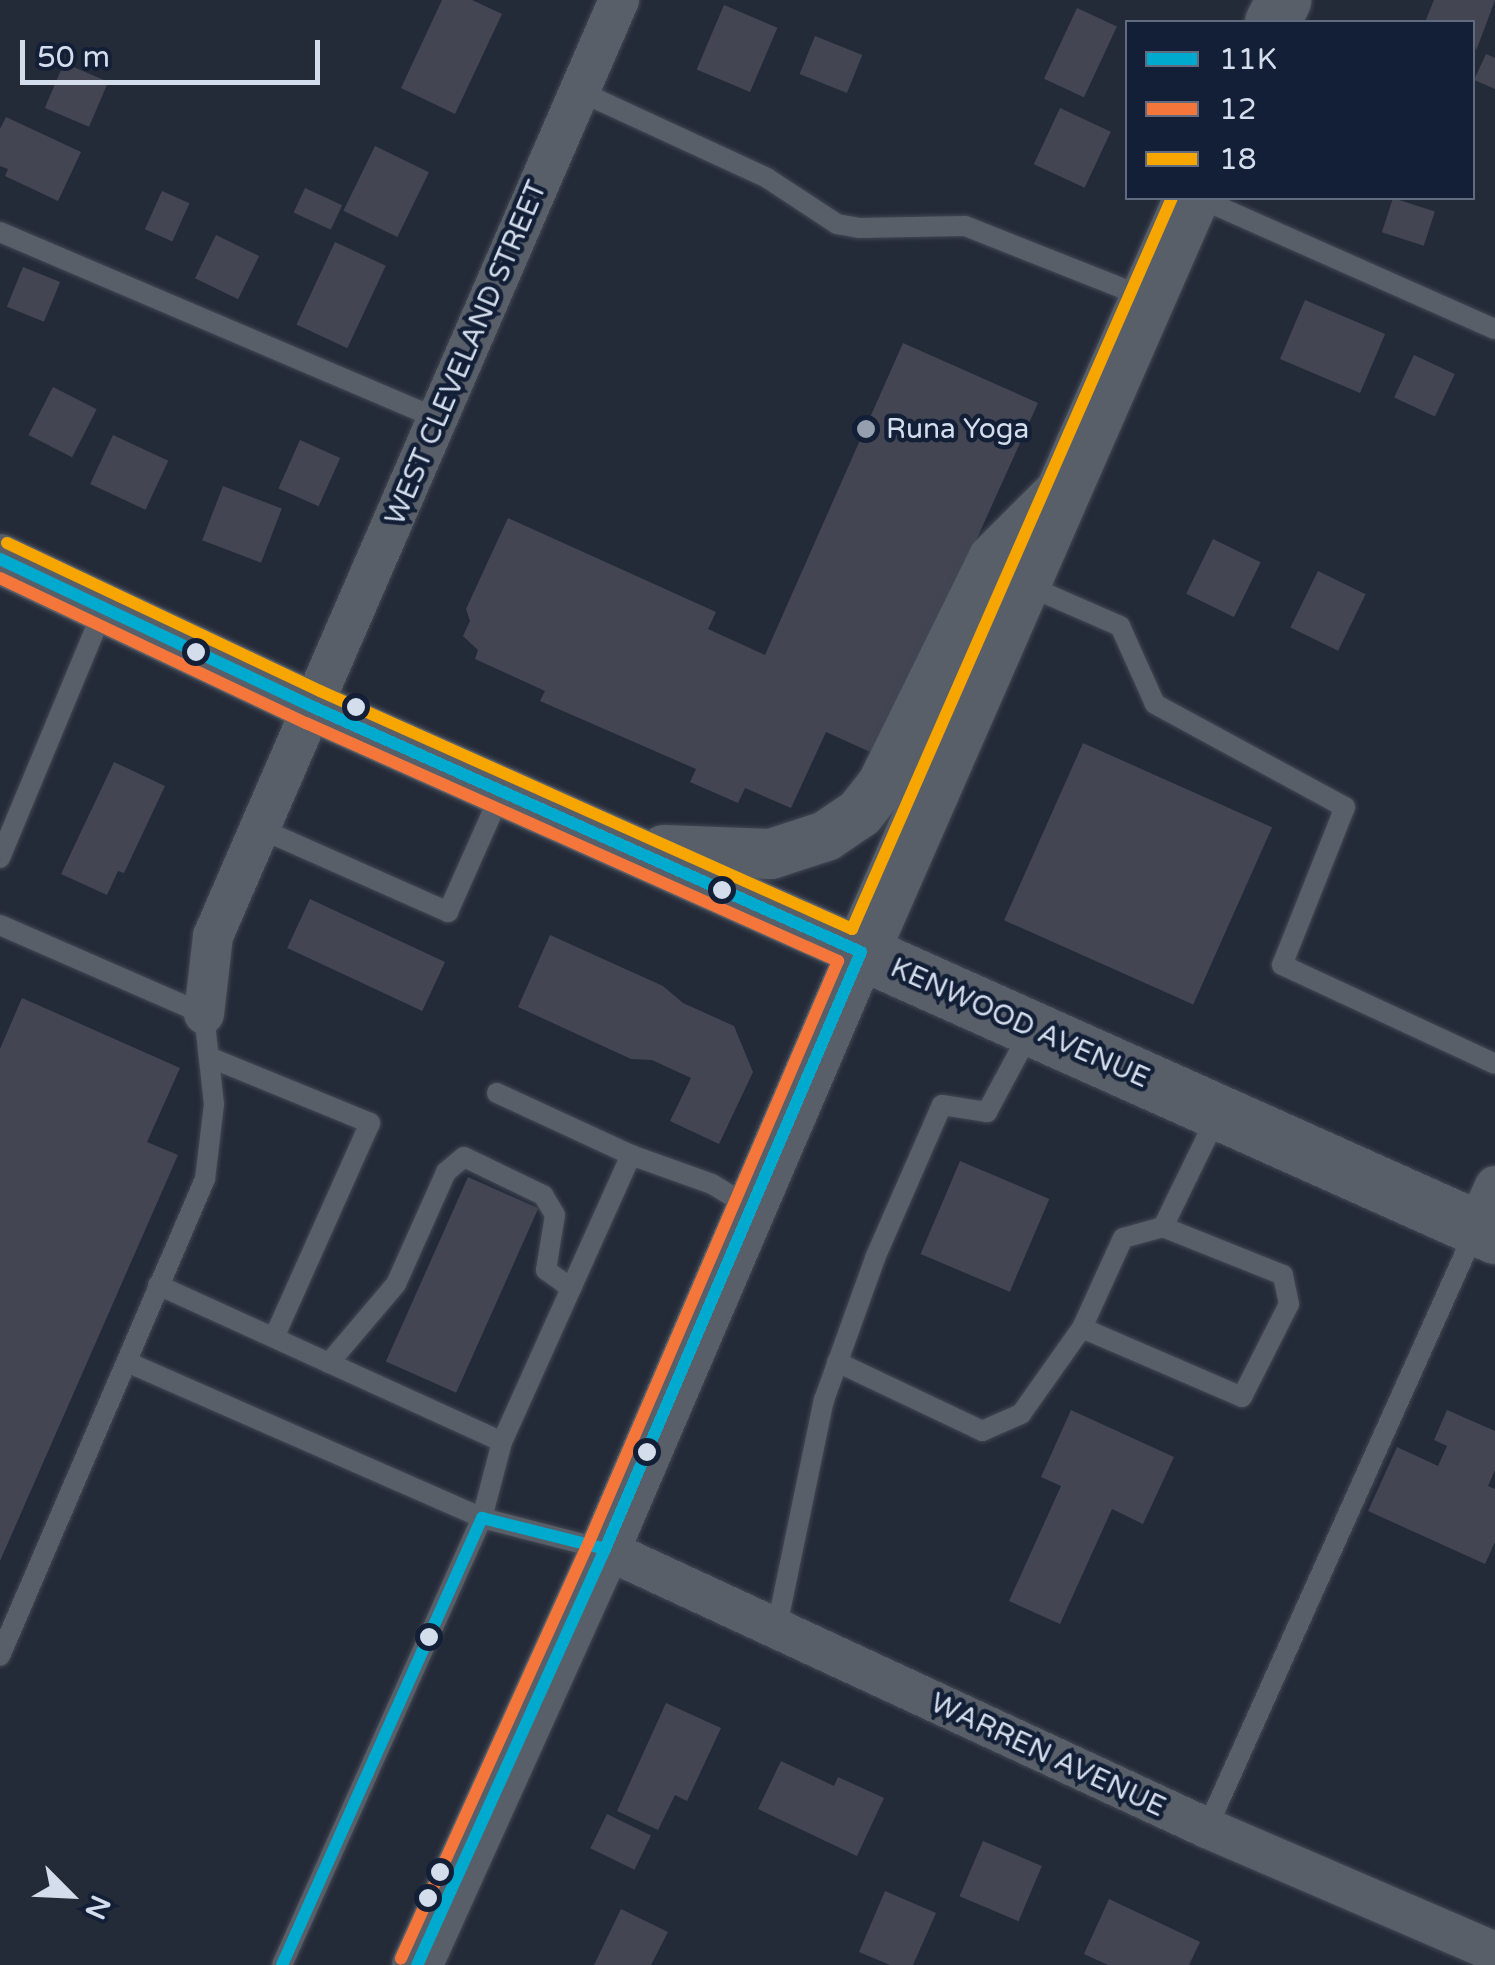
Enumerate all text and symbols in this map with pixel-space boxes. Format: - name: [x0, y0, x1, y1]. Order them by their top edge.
- scale bar: [25, 20, 325, 82]
- legend: [1125, 20, 1475, 200]
- text: 50 m: [37, 39, 110, 76]
- text: 11K: [1219, 41, 1277, 78]
- text: 12: [1219, 91, 1257, 128]
- text: 18: [1219, 141, 1257, 178]
- street label: WEST CLEVELAND STREET: [378, 176, 554, 530]
- place label: Runa Yoga: [886, 412, 1029, 446]
- marker: Runa Yoga: [855, 418, 877, 440]
- unlabelled marker: [186, 642, 206, 662]
- unlabelled marker: [346, 697, 366, 717]
- unlabelled marker: [712, 880, 732, 900]
- street label: KENWOOD AVENUE: [885, 951, 1155, 1095]
- unlabelled marker: [637, 1442, 657, 1462]
- unlabelled marker: [419, 1627, 439, 1647]
- street label: WARREN AVENUE: [925, 1686, 1171, 1824]
- north arrow: [20, 1845, 120, 1945]
- unlabelled marker: [430, 1862, 450, 1882]
- unlabelled marker: [418, 1888, 438, 1908]
- text: N: [77, 1890, 118, 1924]

